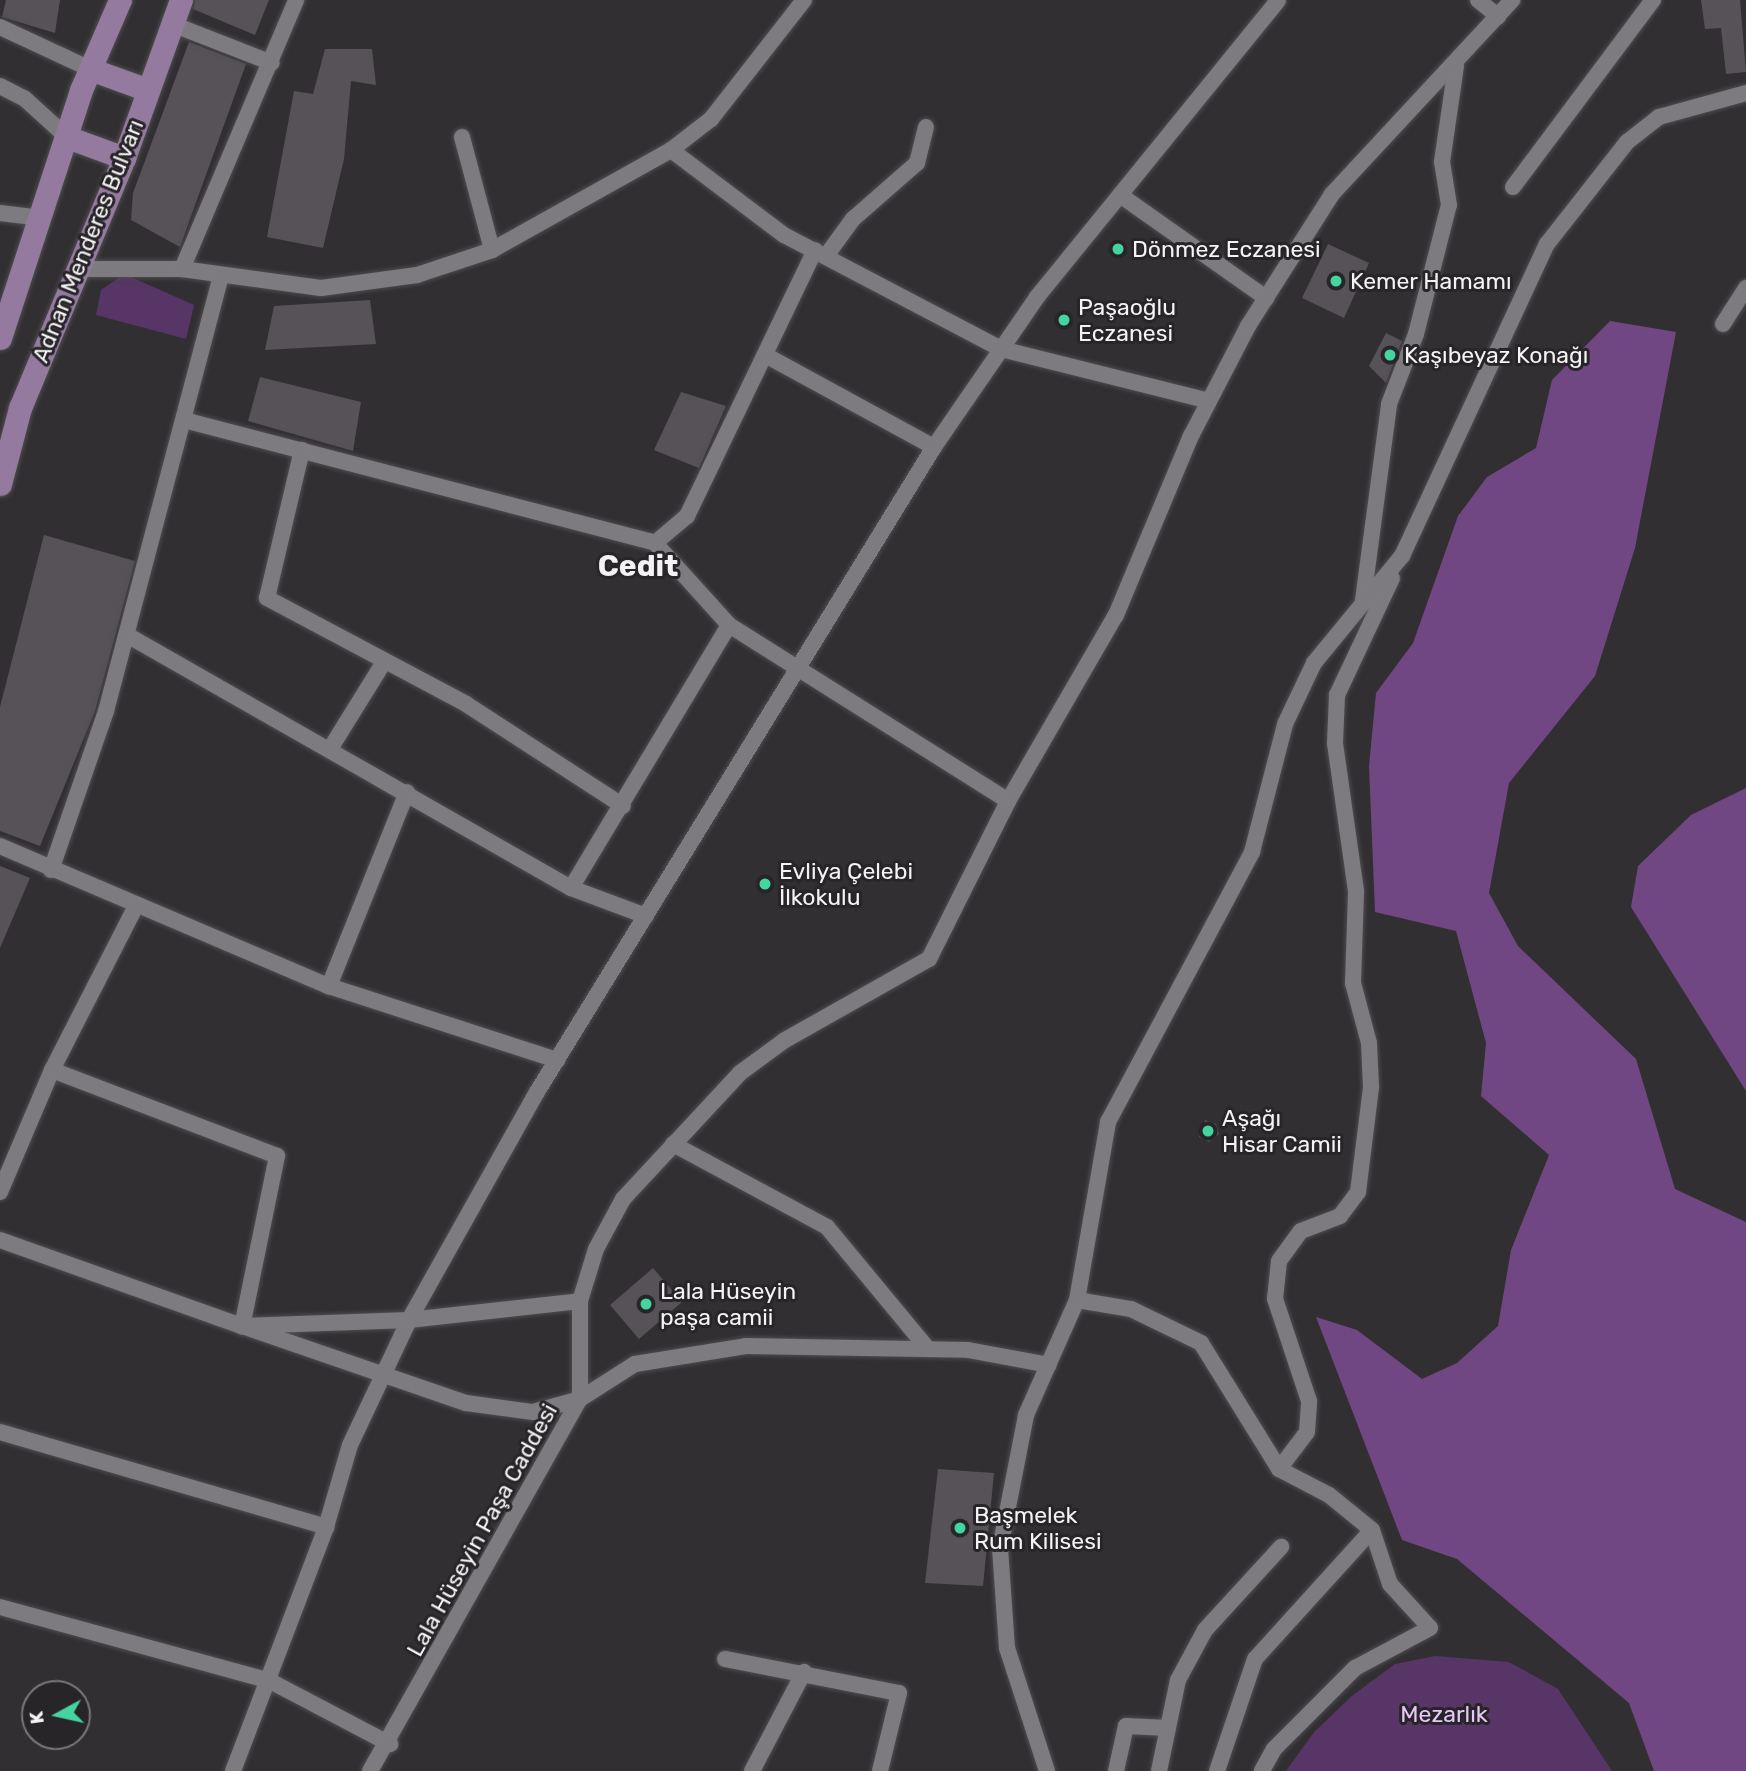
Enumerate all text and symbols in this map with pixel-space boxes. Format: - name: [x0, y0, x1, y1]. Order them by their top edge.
- street label: Adnan Menderes Bulvarı: [27, 115, 149, 367]
- place label: Dönmez Eczanesi: [1132, 235, 1321, 263]
- marker: Dönmez Eczanesi: [1110, 241, 1126, 257]
- place label: Kemer Hamamı: [1350, 267, 1512, 295]
- marker: Kemer Hamamı: [1328, 273, 1344, 289]
- place label: Paşaoğlu Eczanesi: [1078, 293, 1176, 347]
- marker: Paşaoğlu Eczanesi: [1056, 312, 1072, 328]
- place label: Kaşıbeyaz Konağı: [1404, 341, 1588, 369]
- marker: Kaşıbeyaz Konağı: [1382, 347, 1398, 363]
- district label: Cedit: [598, 548, 678, 584]
- place label: Evliya Çelebi İlkokulu: [779, 857, 913, 911]
- marker: Evliya Çelebi İlkokulu: [757, 876, 773, 892]
- place label: Aşağı Hisar Camii: [1222, 1104, 1342, 1158]
- marker: Aşağı Hisar Camii: [1200, 1123, 1216, 1139]
- place label: Lala Hüseyin paşa camii: [660, 1277, 796, 1331]
- marker: Lala Hüseyin paşa camii: [638, 1296, 654, 1312]
- street label: Lala Hüseyin Paşa Caddesi: [401, 1399, 563, 1661]
- place label: Başmelek Rum Kilisesi: [974, 1501, 1101, 1555]
- marker: Başmelek Rum Kilisesi: [952, 1520, 968, 1536]
- north arrow: [21, 1680, 91, 1750]
- park label: Mezarlık: [1400, 1700, 1488, 1728]
- text: K: [24, 1710, 49, 1726]

